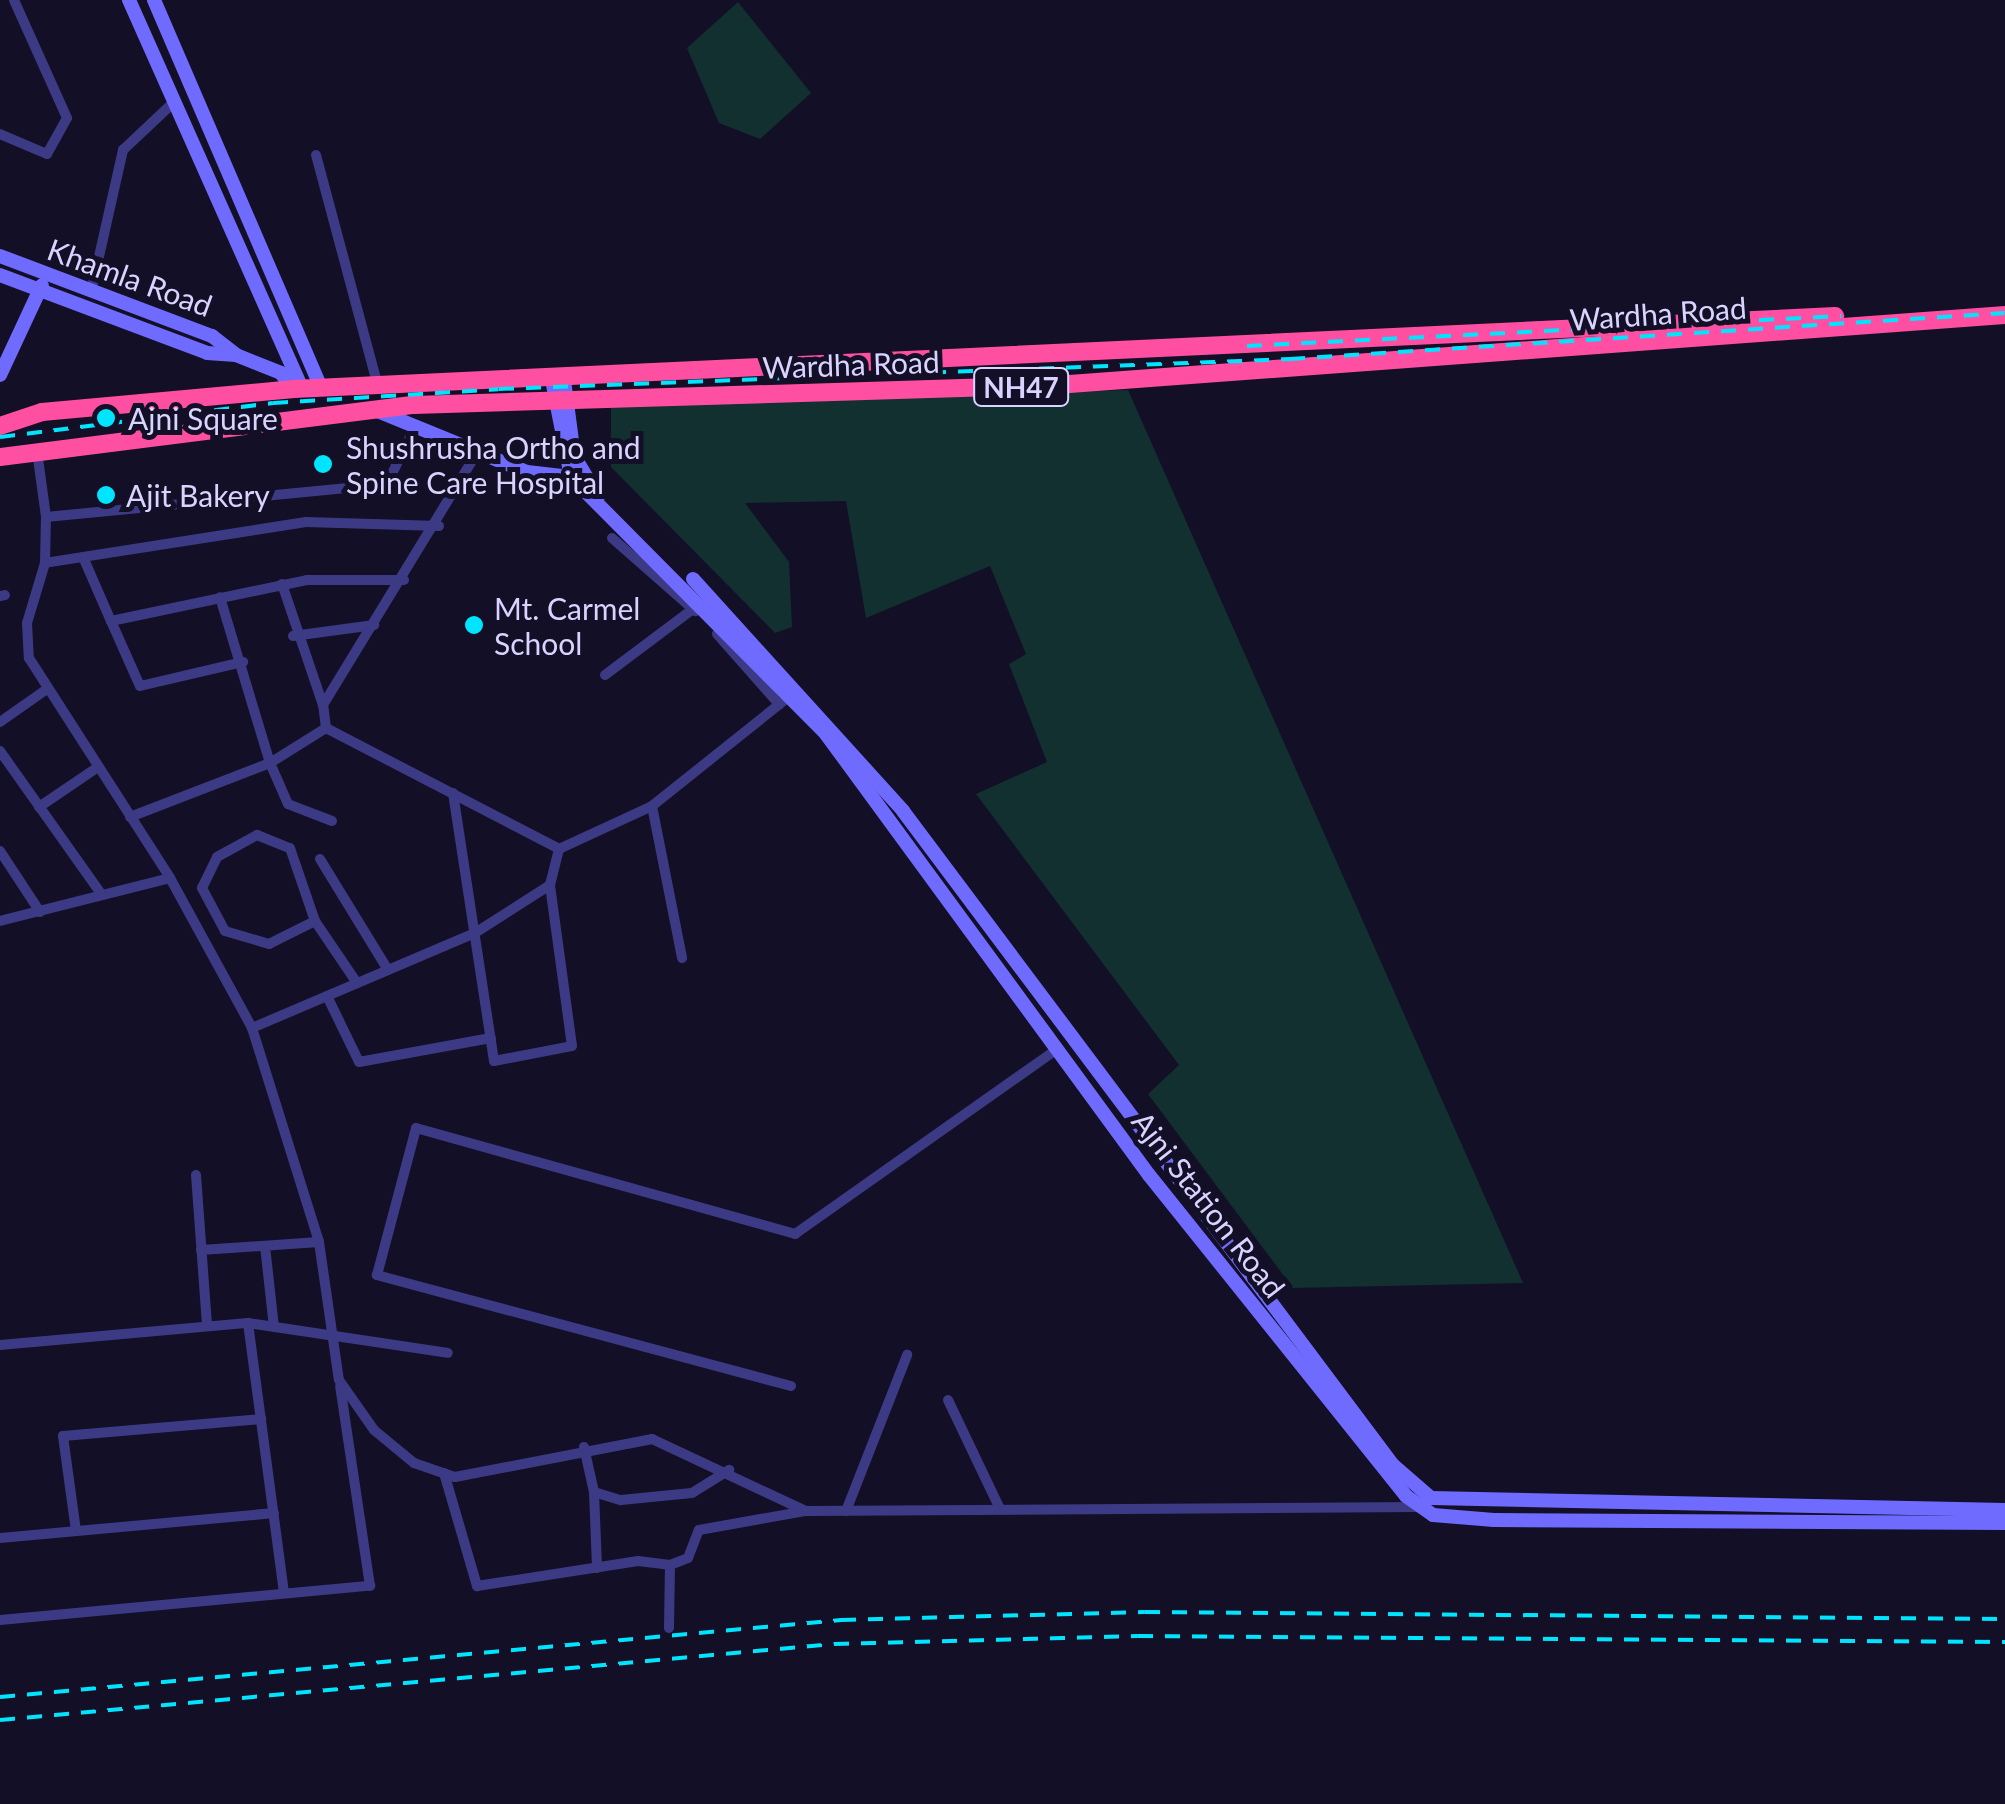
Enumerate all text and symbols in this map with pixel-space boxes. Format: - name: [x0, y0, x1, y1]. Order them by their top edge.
- street label: Khamla Road: [43, 231, 217, 323]
- street label: Wardha Road: [1568, 289, 1748, 337]
- street label: Wardha Road: [762, 343, 940, 385]
- road number: NH47: [971, 364, 1071, 410]
- place label: Ajni Square: [128, 400, 278, 436]
- marker: Ajni Square: [93, 405, 119, 431]
- place label: Shushrusha Ortho and Spine Care Hospital: [346, 429, 640, 500]
- marker: Shushrusha Ortho and Spine Care Hospital: [310, 451, 336, 477]
- place label: Ajit Bakery: [126, 477, 270, 513]
- marker: Ajit Bakery: [95, 484, 117, 506]
- place label: Mt. Carmel School: [494, 590, 640, 660]
- marker: Mt. Carmel School: [463, 614, 485, 636]
- street label: Ajni Station Road: [1125, 1104, 1293, 1304]

